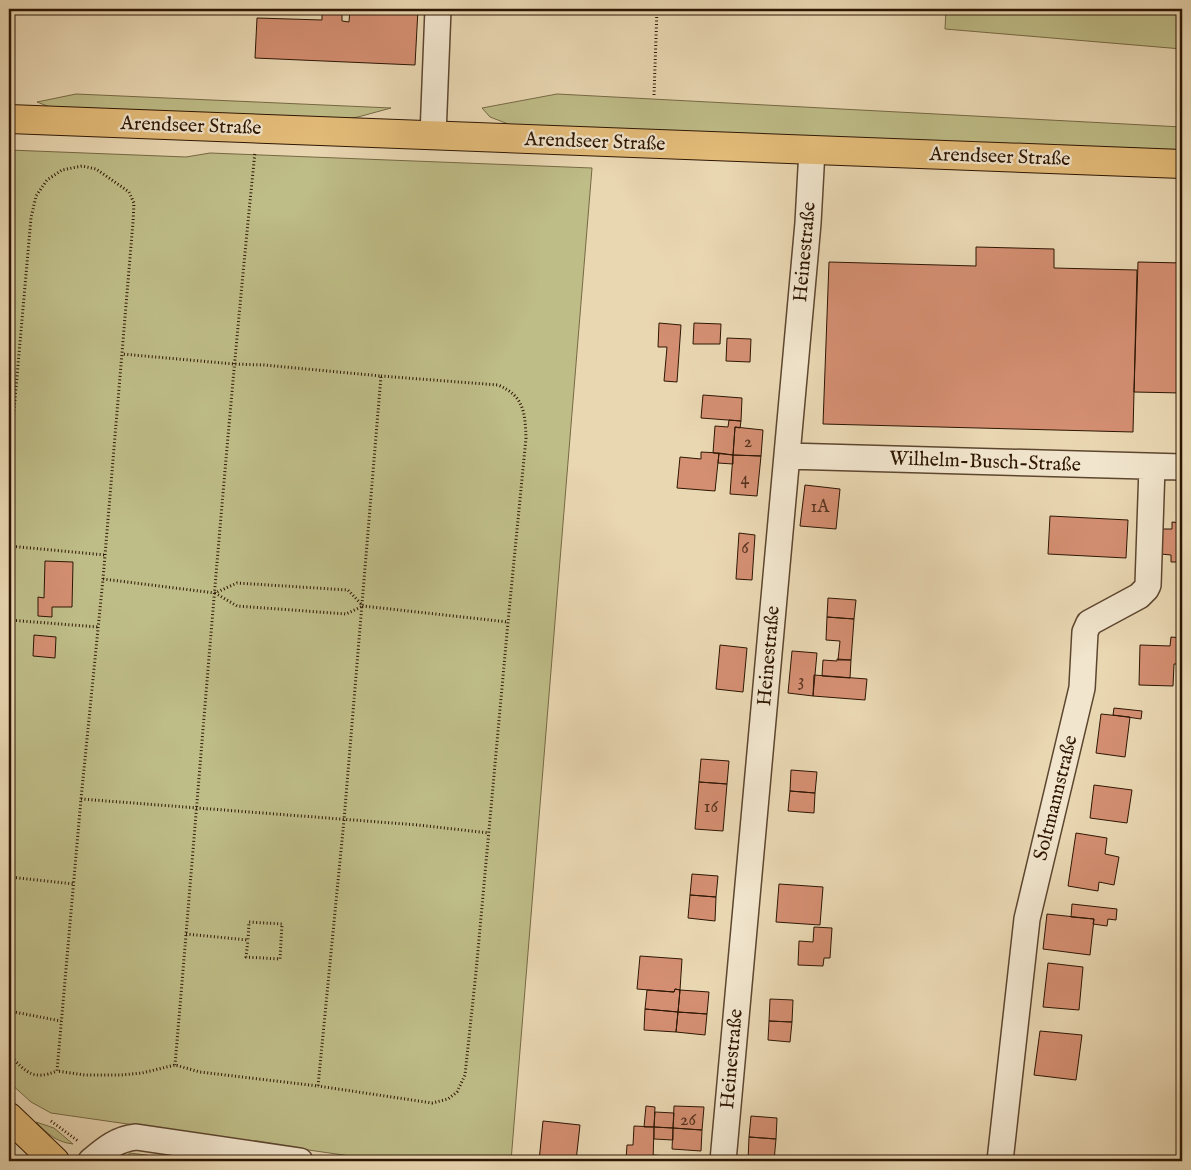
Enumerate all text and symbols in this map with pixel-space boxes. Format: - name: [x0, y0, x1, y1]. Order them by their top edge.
- street label: Arendseer Straße: [119, 111, 262, 141]
- street label: Arendseer Straße: [523, 127, 666, 157]
- street label: Arendseer Straße: [928, 142, 1071, 172]
- street label: Heinestraße: [788, 201, 822, 303]
- house number: 2: [744, 431, 752, 454]
- street label: Wilhelm-Busch-Straße: [889, 446, 1081, 478]
- house number: 4: [741, 468, 750, 491]
- house number: 1A: [811, 496, 830, 519]
- house number: 6: [741, 537, 749, 560]
- street label: Heinestraße: [752, 605, 786, 707]
- house number: 3: [798, 670, 804, 693]
- street label: Soltmannstraße: [1028, 733, 1084, 863]
- house number: 16: [704, 796, 719, 819]
- street label: Heinestraße: [715, 1008, 749, 1110]
- house number: 26: [680, 1109, 696, 1132]

